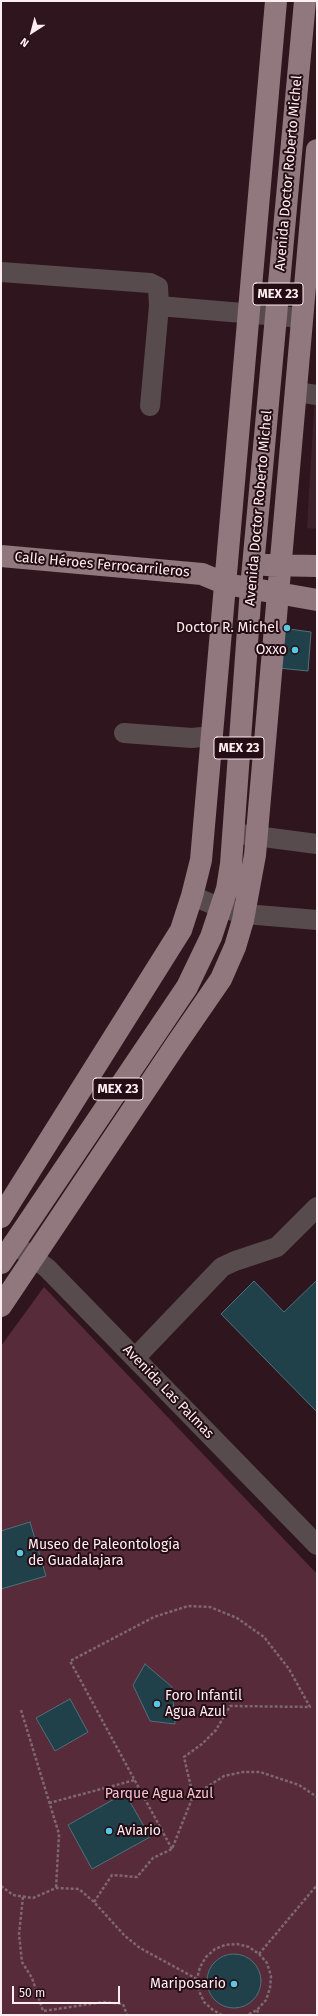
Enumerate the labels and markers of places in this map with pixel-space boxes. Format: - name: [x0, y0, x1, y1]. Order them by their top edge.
- place label: Doctor R. Michel: [176, 620, 279, 636]
- marker: Doctor R. Michel: [282, 623, 292, 633]
- place label: Oxxo: [256, 642, 287, 658]
- marker: Oxxo: [290, 645, 300, 655]
- place label: Museo de Paleontología de Guadalajara: [28, 1537, 180, 1570]
- marker: Museo de Paleontología de Guadalajara: [15, 1548, 25, 1558]
- place label: Foro Infantil Agua Azul: [165, 1688, 242, 1720]
- marker: Foro Infantil Agua Azul: [152, 1699, 162, 1709]
- place label: Aviario: [117, 1823, 161, 1839]
- marker: Aviario: [104, 1826, 114, 1836]
- place label: Mariposario: [150, 1976, 226, 1992]
- marker: Mariposario: [229, 1979, 239, 1989]

